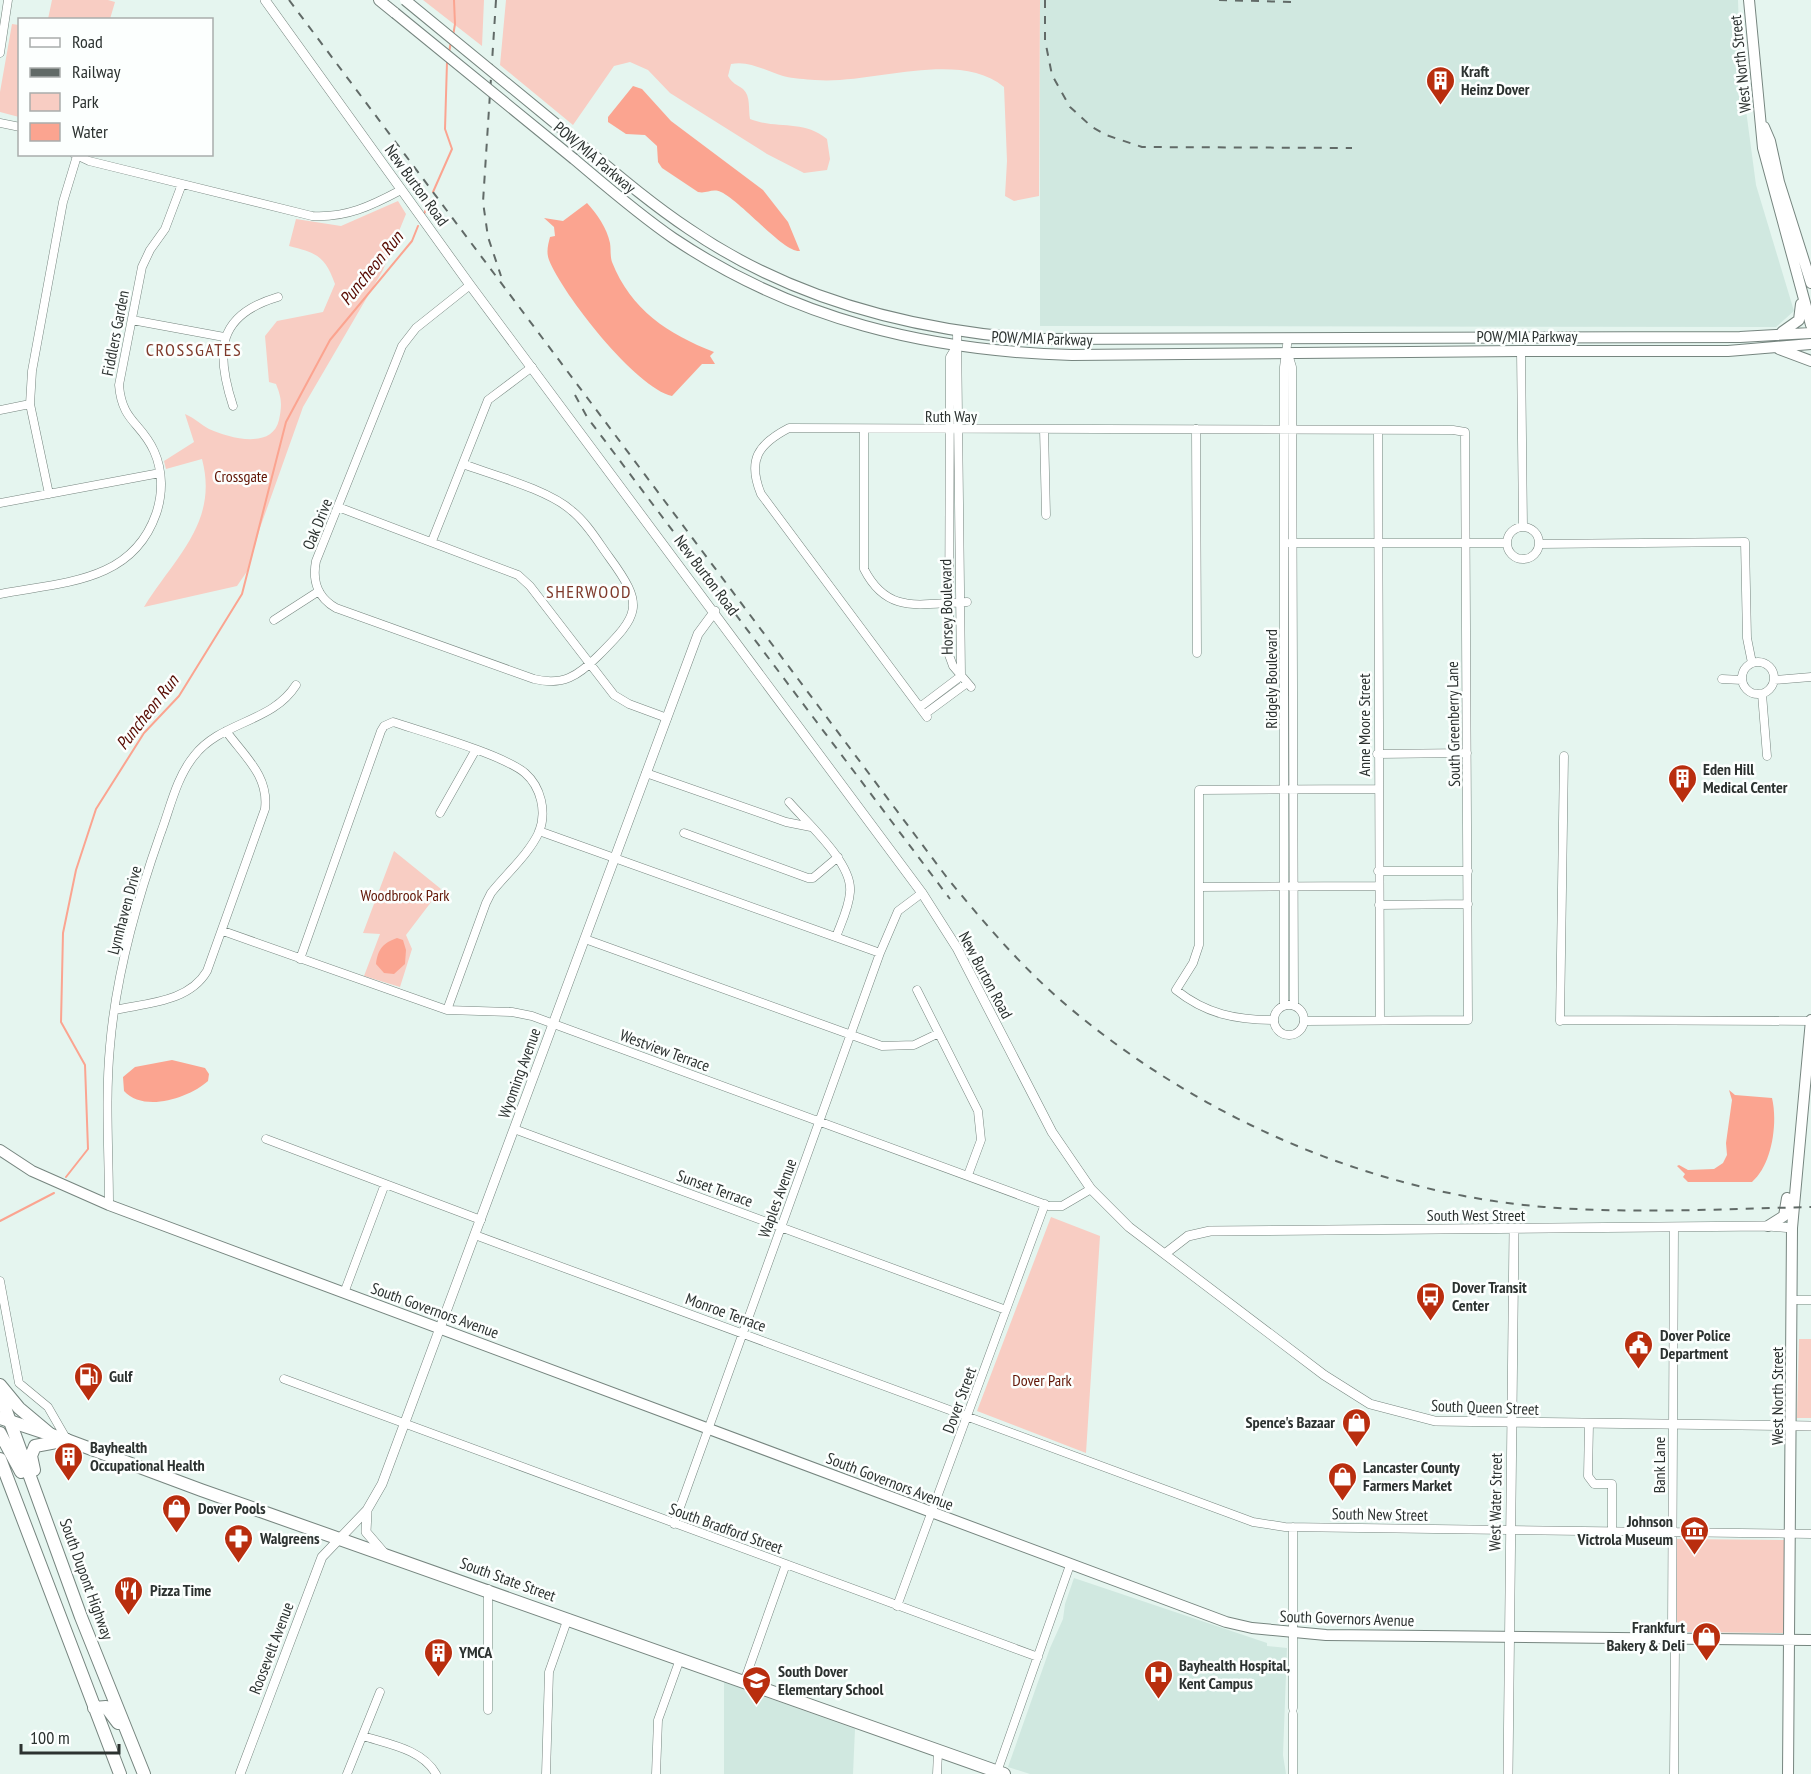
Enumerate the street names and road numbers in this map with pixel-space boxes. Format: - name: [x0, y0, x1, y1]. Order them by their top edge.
- street label: West North Street: [1725, 14, 1755, 114]
- street label: POW/MIA Parkway: [550, 117, 640, 197]
- street label: New Burton Road: [381, 140, 453, 230]
- street label: Fiddlers Garden: [97, 289, 133, 377]
- street label: POW/MIA Parkway: [991, 326, 1093, 350]
- street label: POW/MIA Parkway: [1477, 326, 1577, 346]
- street label: Ruth Way: [925, 406, 977, 426]
- street label: Oak Drive: [298, 495, 336, 553]
- street label: New Burton Road: [670, 531, 744, 619]
- street label: Horsey Boulevard: [935, 559, 957, 655]
- street label: Ridgely Boulevard: [1261, 629, 1281, 729]
- street label: South Greenberry Lane: [1442, 661, 1464, 787]
- street label: Anne Moore Street: [1354, 673, 1374, 777]
- street label: Lynnhaven Drive: [103, 863, 145, 957]
- street label: New Burton Road: [955, 928, 1017, 1022]
- street label: Wyoming Avenue: [493, 1025, 545, 1121]
- street label: Westview Terrace: [617, 1025, 713, 1075]
- street label: Waples Avenue: [753, 1156, 801, 1240]
- street label: Sunset Terrace: [674, 1165, 756, 1211]
- street label: South West Street: [1427, 1205, 1526, 1225]
- street label: South Governors Avenue: [368, 1278, 502, 1342]
- street label: Monroe Terrace: [683, 1288, 769, 1336]
- street label: West North Street: [1767, 1346, 1787, 1445]
- street label: Dover Street: [938, 1364, 980, 1436]
- street label: South Queen Street: [1431, 1395, 1540, 1419]
- street label: Bank Lane: [1649, 1437, 1669, 1493]
- street label: South Governors Avenue: [824, 1448, 956, 1514]
- street label: West Water Street: [1484, 1452, 1506, 1551]
- street label: South Bradford Street: [666, 1498, 786, 1558]
- street label: South New Street: [1332, 1503, 1429, 1525]
- street label: South Dupont Highway: [56, 1516, 118, 1642]
- street label: South State Street: [457, 1552, 559, 1606]
- street label: Roosevelt Avenue: [244, 1599, 298, 1697]
- street label: South Governors Avenue: [1279, 1606, 1415, 1630]

